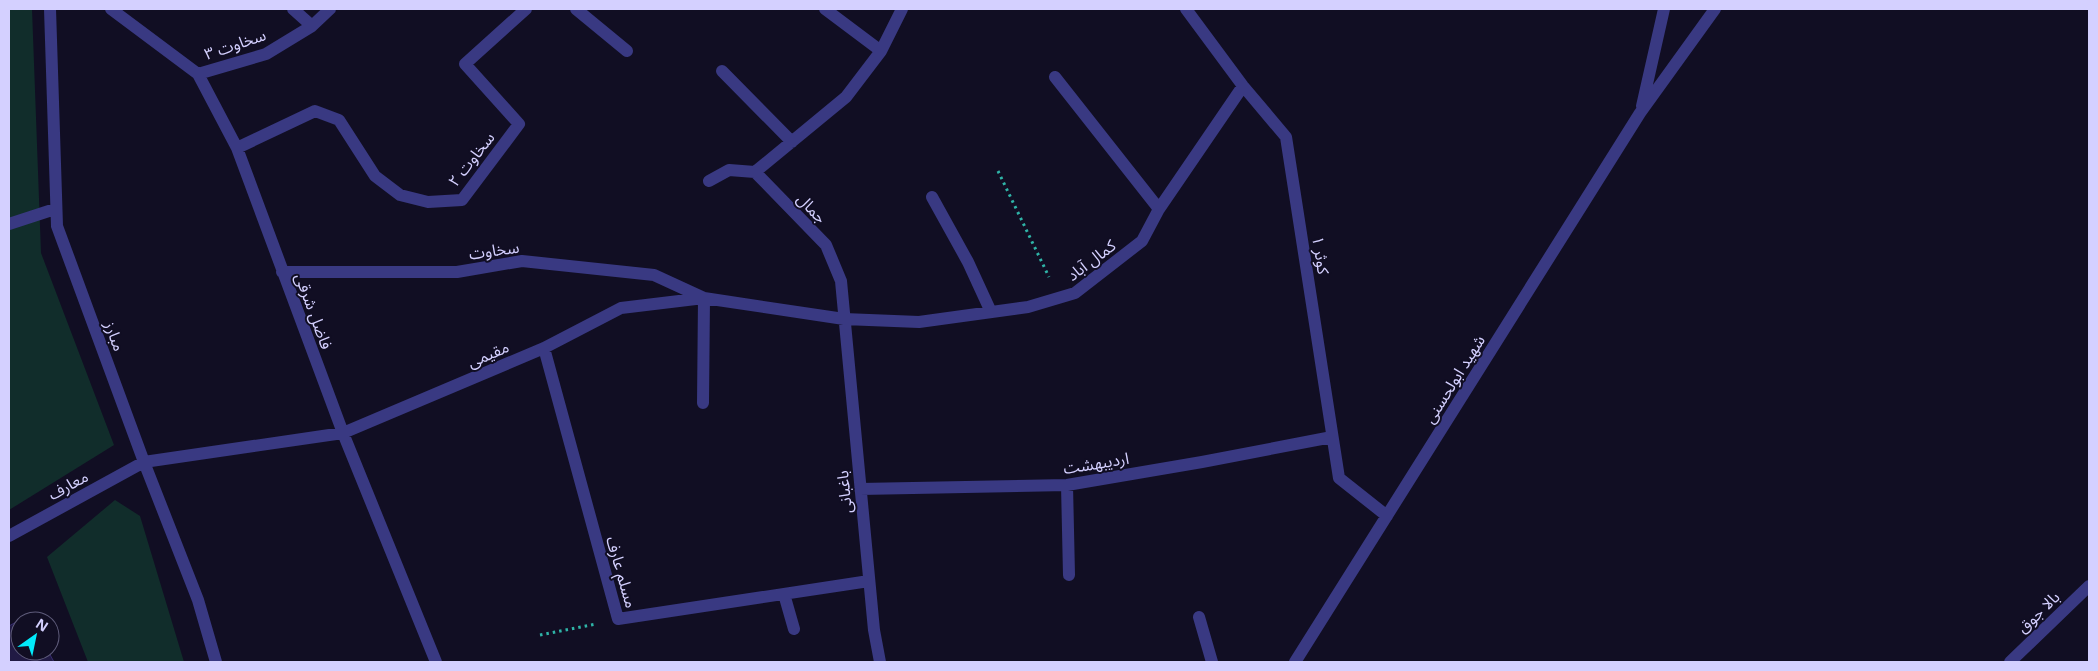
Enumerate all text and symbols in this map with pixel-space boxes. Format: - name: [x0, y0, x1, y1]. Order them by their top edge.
- street label: سخاوت ۳: [201, 23, 269, 65]
- street label: سخاوت ۲: [443, 127, 499, 191]
- street label: جمال: [792, 188, 832, 228]
- street label: کمال آباد: [1062, 234, 1120, 286]
- street label: کوثر ۱: [1307, 234, 1335, 276]
- street label: سخاوت: [467, 236, 521, 264]
- street label: فاضل شرقی: [290, 270, 338, 352]
- street label: مبارز: [99, 317, 131, 354]
- street label: شهید ابولحسنی: [1418, 331, 1490, 427]
- street label: مقیمی: [464, 335, 512, 373]
- street label: اردیبهشت: [1062, 447, 1130, 479]
- street label: معارف: [44, 465, 92, 505]
- street label: باغبانی: [831, 469, 857, 515]
- street label: مسلم عارف: [599, 534, 643, 611]
- street label: بالا جوق: [2012, 586, 2064, 638]
- north arrow: [10, 611, 60, 661]
- text: N: [32, 614, 52, 636]

